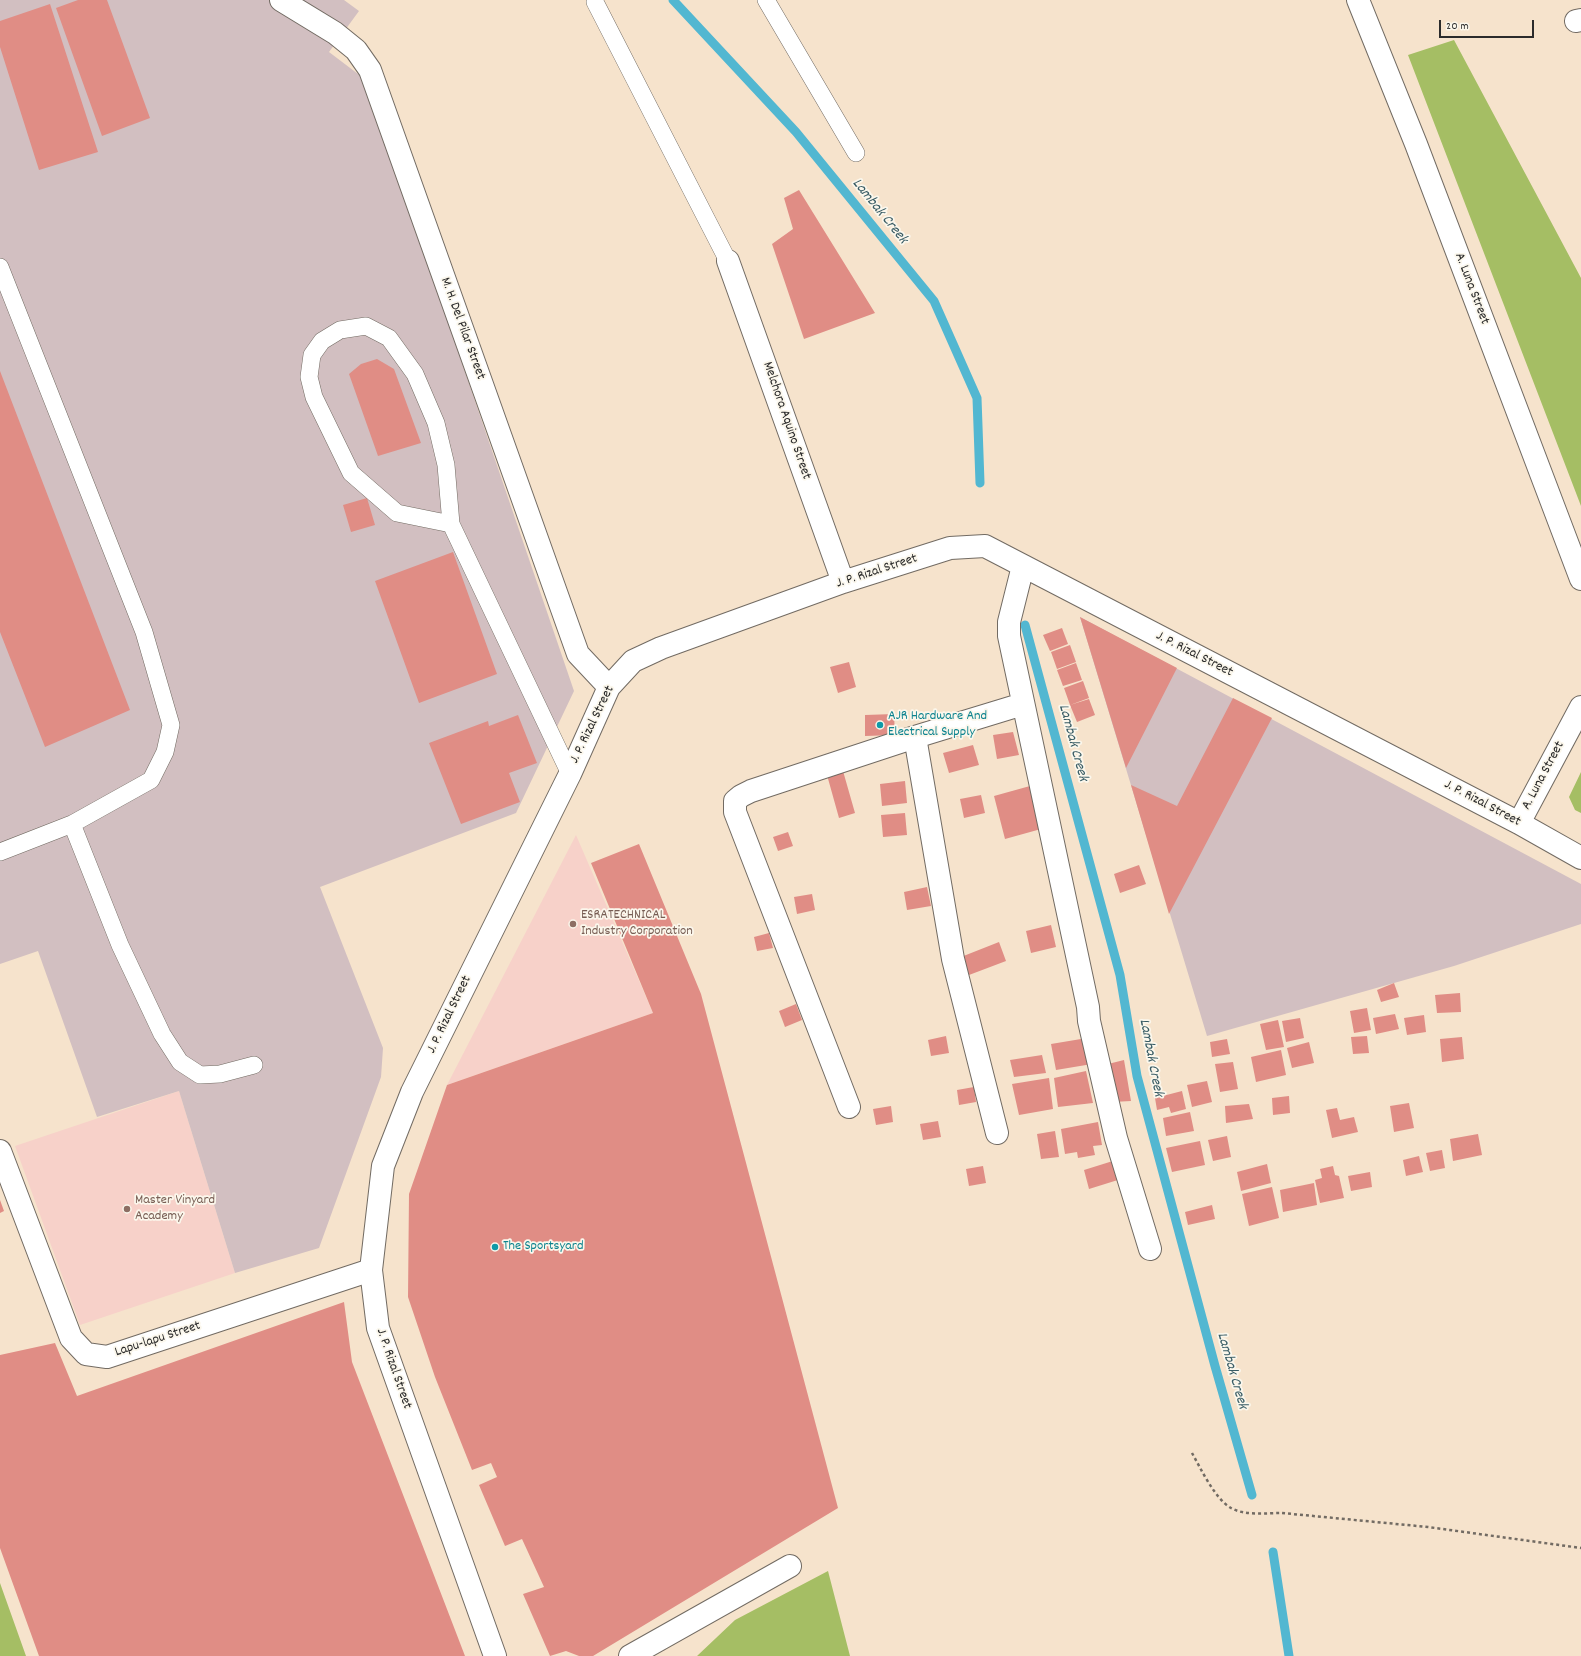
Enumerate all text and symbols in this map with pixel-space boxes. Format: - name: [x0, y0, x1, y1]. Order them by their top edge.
- scale bar: [1441, 12, 1536, 38]
- text: 20 m: [1446, 18, 1469, 35]
- water label: Lambak Creek: [847, 176, 911, 248]
- street label: A. Luna Street: [1450, 251, 1492, 327]
- street label: M. H. Del Pilar Street: [436, 276, 488, 382]
- street label: Melchora Aquino Street: [758, 360, 814, 482]
- street label: J. P. Rizal Street: [834, 551, 920, 593]
- street label: J. P. Rizal Street: [1153, 628, 1235, 682]
- street label: J. P. Rizal Street: [567, 683, 619, 767]
- water label: Lambak Creek: [1053, 703, 1091, 783]
- place label: AJR Hardware And Electrical Supply: [888, 709, 987, 742]
- marker: AJR Hardware And Electrical Supply: [875, 720, 885, 730]
- street label: A. Luna Street: [1519, 739, 1569, 813]
- street label: J. P. Rizal Street: [1441, 777, 1523, 831]
- place label: ESRATECHNICAL Industry Corporation: [581, 908, 693, 940]
- marker: ESRATECHNICAL Industry Corporation: [568, 919, 578, 929]
- street label: J. P. Rizal Street: [424, 973, 476, 1057]
- water label: Lambak Creek: [1134, 1018, 1166, 1098]
- place label: Master Vinyard Academy: [135, 1193, 215, 1226]
- marker: Master Vinyard Academy: [122, 1204, 132, 1214]
- place label: The Sportsyard: [503, 1239, 583, 1255]
- marker: The Sportsyard: [490, 1242, 500, 1252]
- street label: Lapu-lapu Street: [113, 1318, 203, 1362]
- street label: J. P. Rizal Street: [371, 1326, 415, 1412]
- water label: Lambak Creek: [1211, 1331, 1251, 1411]

